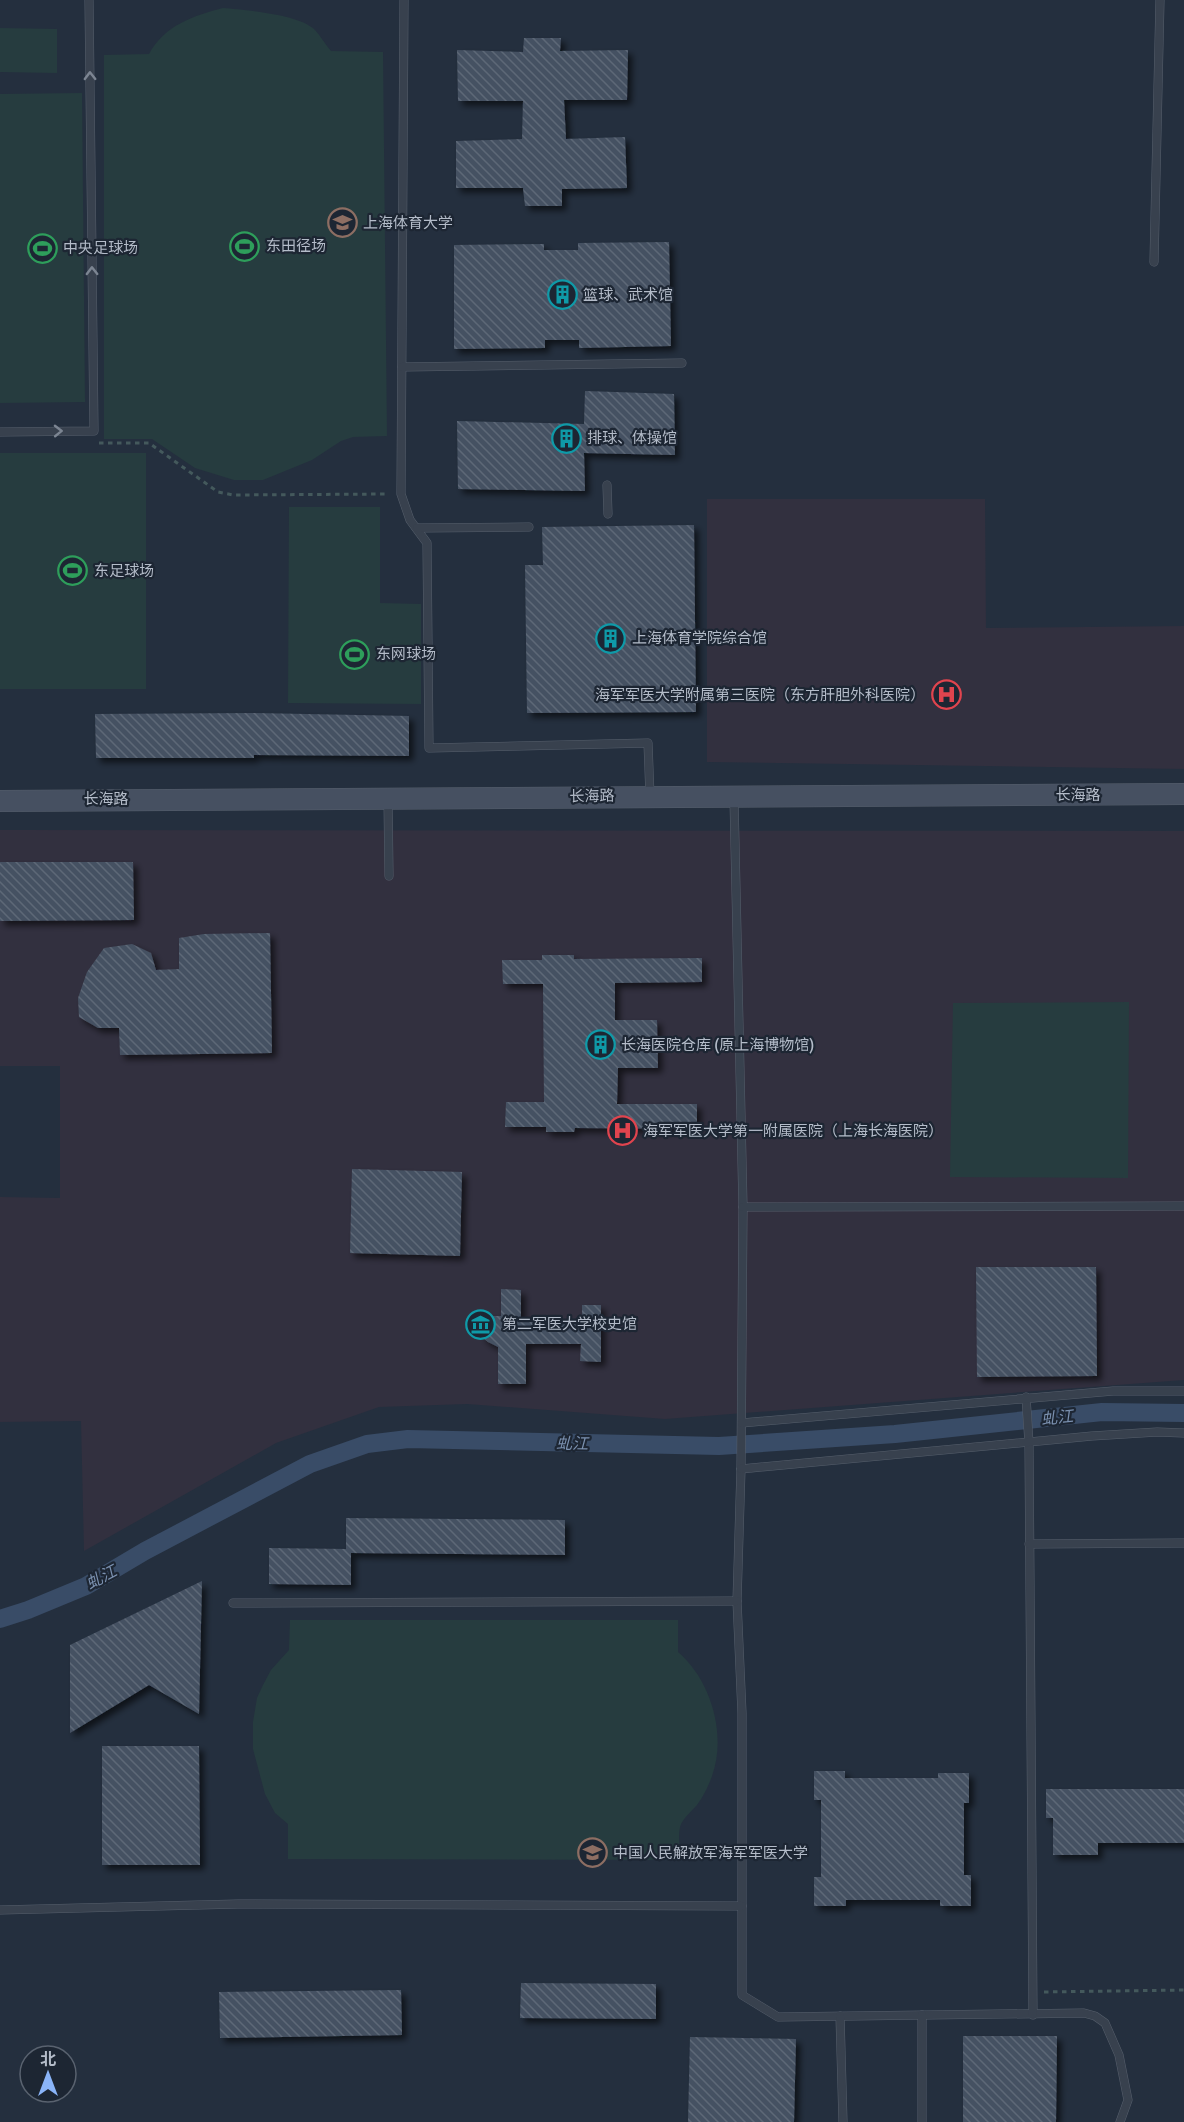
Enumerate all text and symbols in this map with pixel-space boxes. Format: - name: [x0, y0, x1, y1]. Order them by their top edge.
- one-way arrow: [84, 72, 96, 81]
- school or university icon: 上海体育大学: [326, 207, 358, 239]
- place label: 上海体育大学: [363, 214, 453, 232]
- sports icon: 东田径场: [229, 230, 261, 262]
- sports icon: 中央足球场: [26, 232, 58, 264]
- place label: 东田径场: [266, 237, 326, 255]
- place label: 中央足球场: [63, 239, 138, 257]
- one-way arrow: [86, 267, 99, 276]
- building icon: 篮球、武术馆: [546, 279, 578, 311]
- place label: 篮球、武术馆: [583, 286, 673, 304]
- building icon: 排球、体操馆: [550, 422, 582, 454]
- one-way arrow: [54, 425, 63, 437]
- place label: 排球、体操馆: [587, 429, 677, 447]
- sports icon: 东足球场: [57, 555, 89, 587]
- place label: 东足球场: [94, 562, 154, 580]
- building icon: 上海体育学院综合馆: [595, 622, 627, 654]
- place label: 上海体育学院综合馆: [632, 629, 767, 647]
- sports icon: 东网球场: [339, 638, 371, 670]
- place label: 东网球场: [376, 645, 436, 663]
- hospital icon: 海军军医大学附属第三医院（东方肝胆外科医院）: [930, 679, 962, 711]
- place label: 海军军医大学附属第三医院（东方肝胆外科医院）: [595, 686, 925, 704]
- street label: 长海路: [1055, 786, 1101, 804]
- street label: 长海路: [569, 787, 615, 805]
- street label: 长海路: [83, 790, 129, 808]
- building icon: 长海医院仓库 (原上海博物馆): [584, 1029, 616, 1061]
- place label: 长海医院仓库 (原上海博物馆): [621, 1036, 814, 1054]
- hospital icon: 海军军医大学第一附属医院（上海长海医院）: [606, 1115, 638, 1147]
- place label: 海军军医大学第一附属医院（上海长海医院）: [643, 1122, 943, 1140]
- museum icon: 第二军医大学校史馆: [465, 1308, 497, 1340]
- place label: 第二军医大学校史馆: [502, 1315, 637, 1333]
- water label: 虬江: [1040, 1406, 1076, 1430]
- water label: 虬江: [556, 1434, 590, 1454]
- water label: 虬江: [83, 1561, 122, 1594]
- school or university icon: 中国人民解放军海军军医大学: [576, 1837, 608, 1869]
- place label: 中国人民解放军海军军医大学: [613, 1844, 808, 1862]
- north arrow: [18, 2044, 78, 2104]
- text: 北: [40, 2050, 56, 2070]

